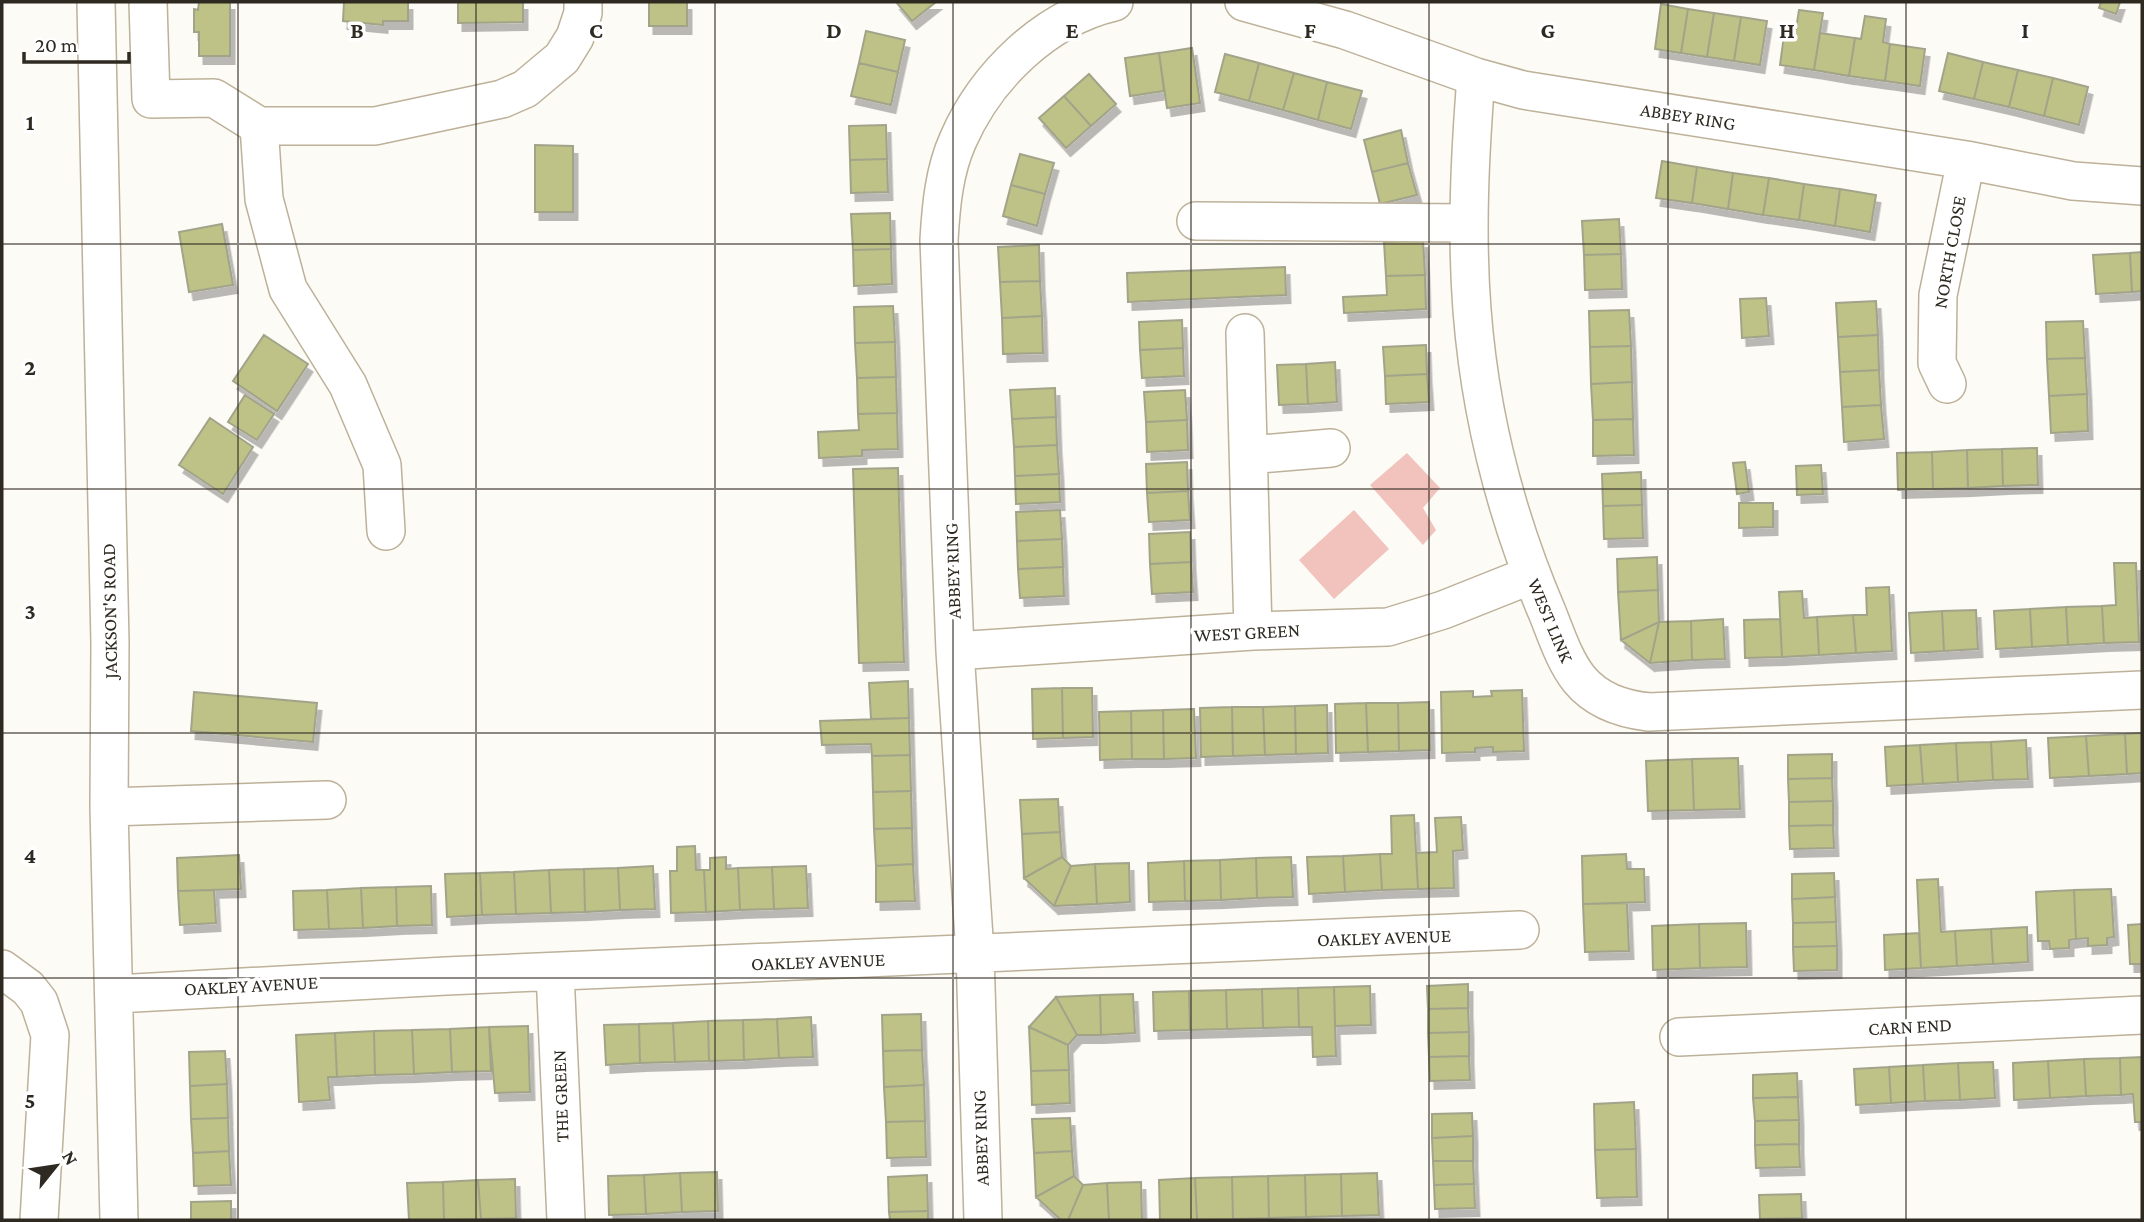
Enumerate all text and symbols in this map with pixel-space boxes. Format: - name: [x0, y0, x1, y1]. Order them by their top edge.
- text: B: [350, 17, 364, 43]
- text: C: [589, 17, 603, 43]
- text: D: [826, 17, 842, 43]
- text: E: [1065, 17, 1079, 43]
- text: F: [1304, 17, 1316, 43]
- text: G: [1541, 17, 1556, 43]
- text: H: [1779, 17, 1795, 43]
- text: I: [2021, 17, 2029, 43]
- scale bar: [24, 21, 130, 65]
- text: 20 m: [35, 33, 78, 57]
- street label: ABBEY RING: [1639, 99, 1737, 134]
- text: 1: [26, 109, 35, 135]
- street label: NORTH CLOSE: [1929, 194, 1970, 310]
- text: 2: [24, 354, 36, 380]
- street label: ABBEY RING: [940, 523, 965, 619]
- street label: JACKSON'S ROAD: [98, 543, 121, 681]
- street label: WEST LINK: [1523, 575, 1578, 666]
- text: 3: [24, 598, 36, 624]
- street label: WEST GREEN: [1193, 619, 1301, 646]
- text: 4: [24, 842, 36, 868]
- street label: OAKLEY AVENUE: [1317, 925, 1451, 950]
- street label: OAKLEY AVENUE: [751, 949, 885, 974]
- street label: OAKLEY AVENUE: [183, 972, 319, 999]
- street label: CARN END: [1868, 1014, 1952, 1039]
- street label: THE GREEN: [548, 1049, 573, 1143]
- text: 5: [24, 1087, 36, 1113]
- street label: ABBEY RING: [968, 1090, 993, 1186]
- north arrow: [21, 1131, 91, 1201]
- text: N: [58, 1147, 83, 1169]

